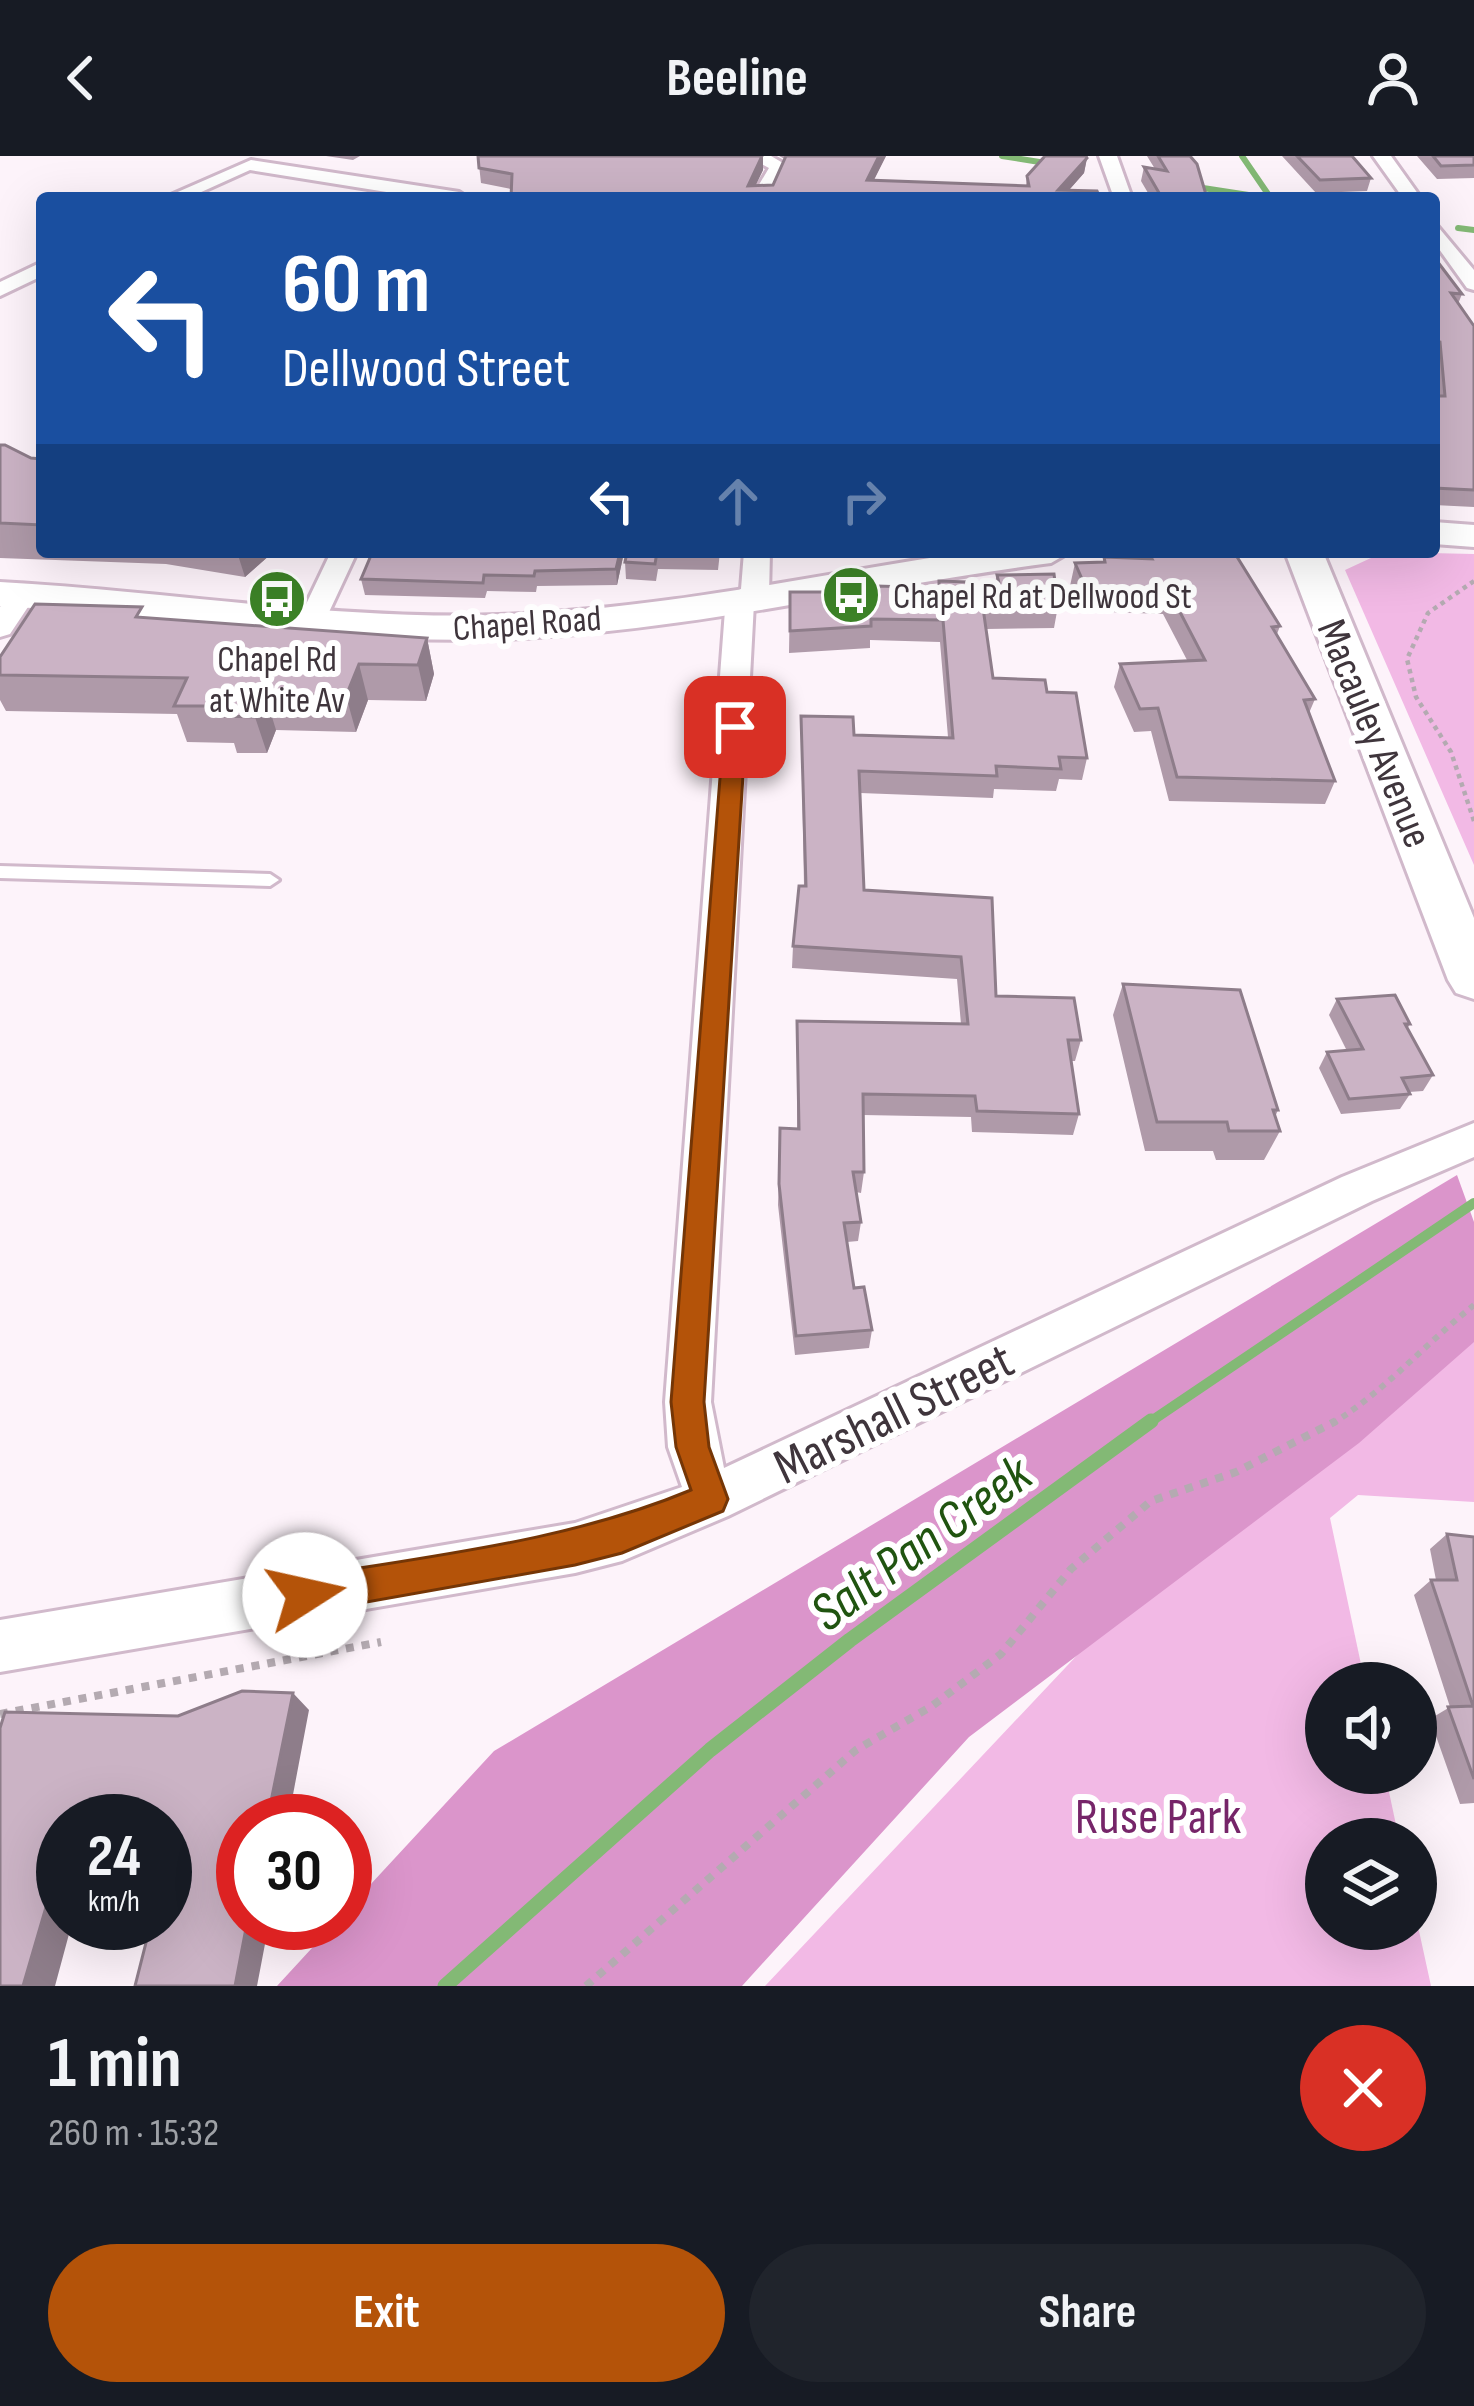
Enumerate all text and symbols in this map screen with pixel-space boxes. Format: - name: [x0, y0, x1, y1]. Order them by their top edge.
- icon: back: [48, 45, 114, 111]
- icon: person: [1360, 45, 1426, 111]
- text: Beeline: [666, 46, 808, 111]
- text: 60 m: [282, 235, 430, 336]
- icon: left: [84, 240, 240, 396]
- text: Dellwood Street: [282, 337, 570, 402]
- icon: left: [579, 468, 645, 534]
- icon: ahead: [705, 468, 771, 534]
- icon: right: [831, 468, 897, 534]
- bus stop icon: Chapel Rd at Dellwood St: [820, 564, 882, 626]
- bus stop icon: Chapel Rd at White Av: [246, 568, 308, 630]
- place label: Chapel Rd at Dellwood St: [893, 576, 1192, 619]
- street label: Chapel Road: [452, 598, 603, 651]
- street label: Macauley Avenue: [1305, 613, 1442, 855]
- place label: Chapel Rd at White Av: [209, 639, 345, 723]
- pin: [684, 676, 786, 778]
- icon: arrive: [702, 694, 768, 760]
- street label: Marshall Street: [765, 1330, 1024, 1498]
- water label: Salt Pan Creek: [799, 1441, 1046, 1646]
- position arrow: [242, 1532, 368, 1658]
- map controls: [1305, 1662, 1437, 1950]
- button: sound: [1305, 1662, 1437, 1794]
- park label: Ruse Park: [1075, 1787, 1241, 1848]
- speed limit sign: 30: [216, 1794, 372, 1950]
- button: layers: [1305, 1818, 1437, 1950]
- text: 24: [87, 1821, 141, 1893]
- text: km/h: [88, 1884, 140, 1920]
- text: 1 min: [48, 2021, 182, 2108]
- button: close: [1300, 2025, 1426, 2151]
- text: 260 m · 15:32: [48, 2110, 219, 2157]
- button: Exit: [48, 2244, 725, 2382]
- button: Share: [749, 2244, 1426, 2382]

